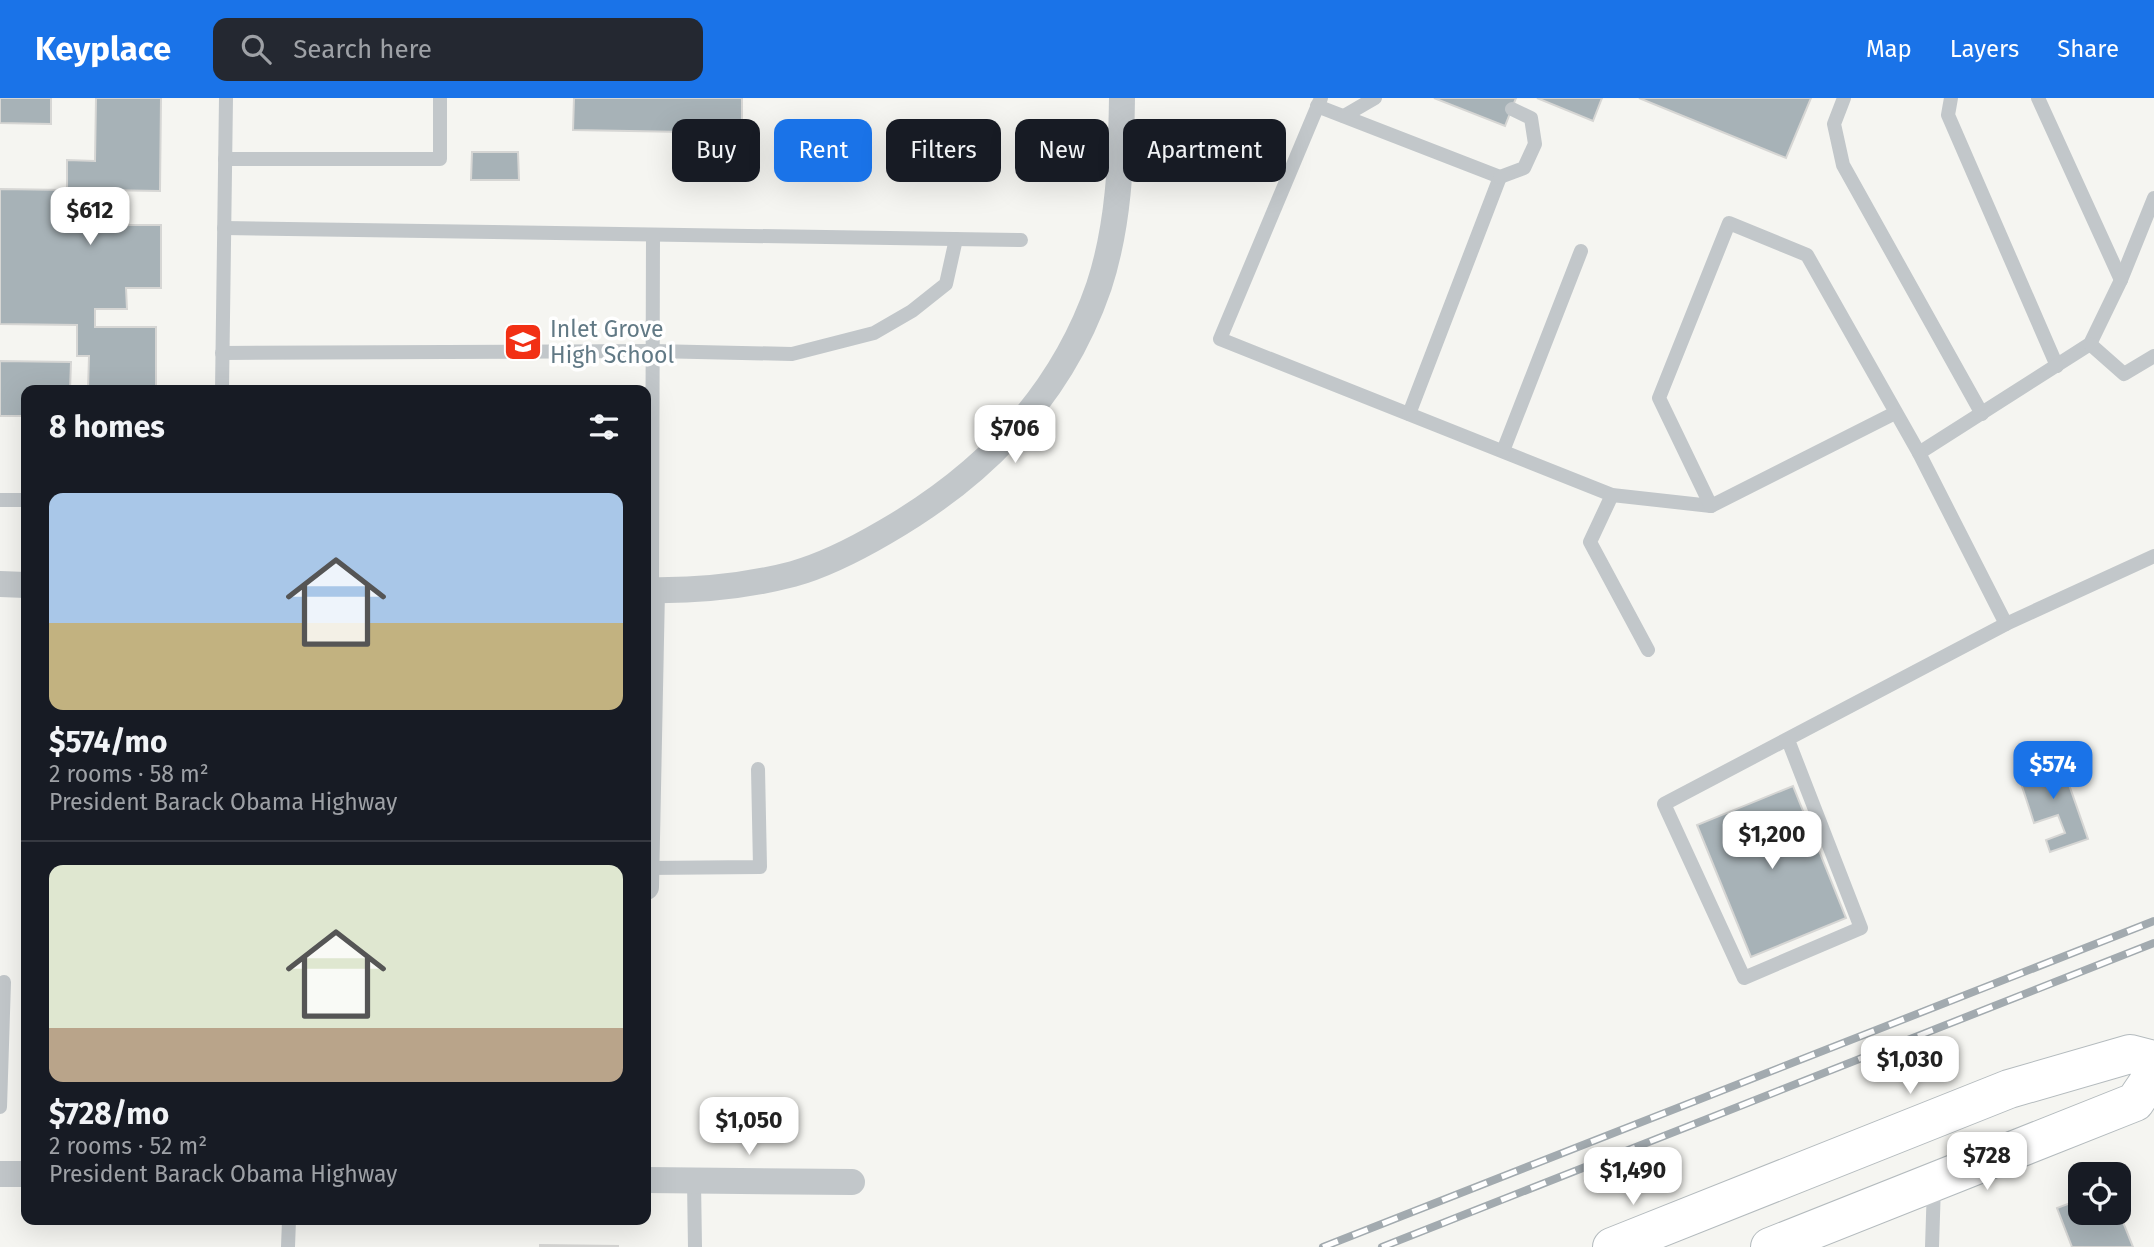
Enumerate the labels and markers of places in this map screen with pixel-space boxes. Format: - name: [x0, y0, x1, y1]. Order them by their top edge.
- pin: $612: [49, 188, 131, 247]
- place label: Inlet Grove High School: [550, 315, 675, 369]
- school or university icon: Inlet Grove High School: [502, 321, 544, 363]
- pin: $706: [974, 406, 1056, 465]
- pin: $574: [2012, 742, 2094, 801]
- pin: $1,200: [1715, 812, 1829, 871]
- pin: $1,030: [1853, 1037, 1967, 1096]
- pin: $1,050: [692, 1098, 806, 1157]
- pin: $728: [1946, 1132, 2028, 1192]
- pin: $1,490: [1576, 1148, 1690, 1207]

